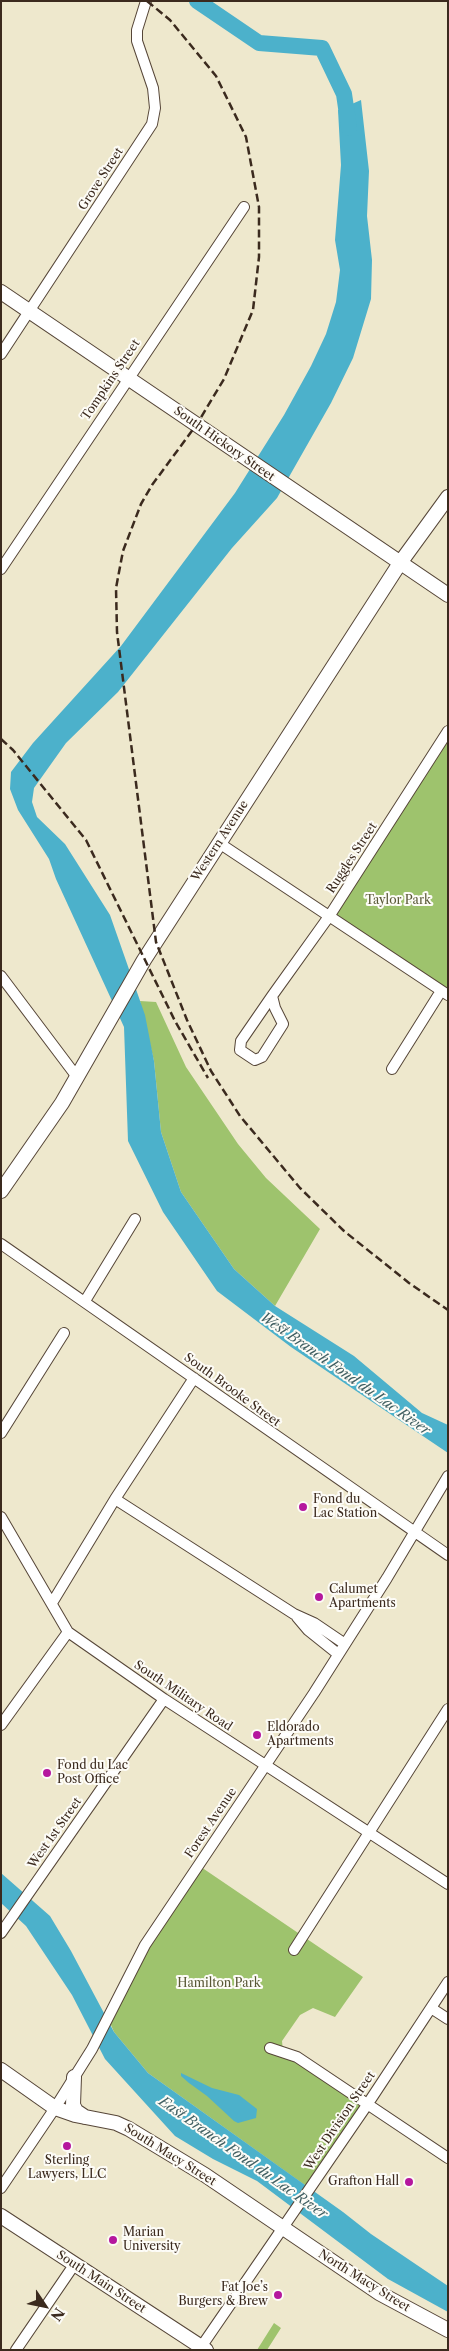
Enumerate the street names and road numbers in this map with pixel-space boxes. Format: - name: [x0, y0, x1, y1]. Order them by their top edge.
- street label: Grove Street: [75, 145, 127, 213]
- street label: Tompkins Street: [79, 337, 143, 423]
- street label: South Hickory Street: [171, 404, 277, 484]
- street label: Western Avenue: [189, 798, 251, 884]
- street label: Ruggles Street: [324, 820, 380, 896]
- street label: South Brooke Street: [181, 1350, 283, 1430]
- street label: South Military Road: [131, 1658, 235, 1734]
- street label: Forest Avenue: [182, 1785, 240, 1861]
- street label: West 1st Street: [25, 1795, 85, 1871]
- street label: West Division Street: [302, 2069, 378, 2173]
- street label: South Macy Street: [122, 2121, 218, 2189]
- street label: North Macy Street: [316, 2247, 412, 2315]
- street label: South Main Street: [54, 2248, 148, 2316]

